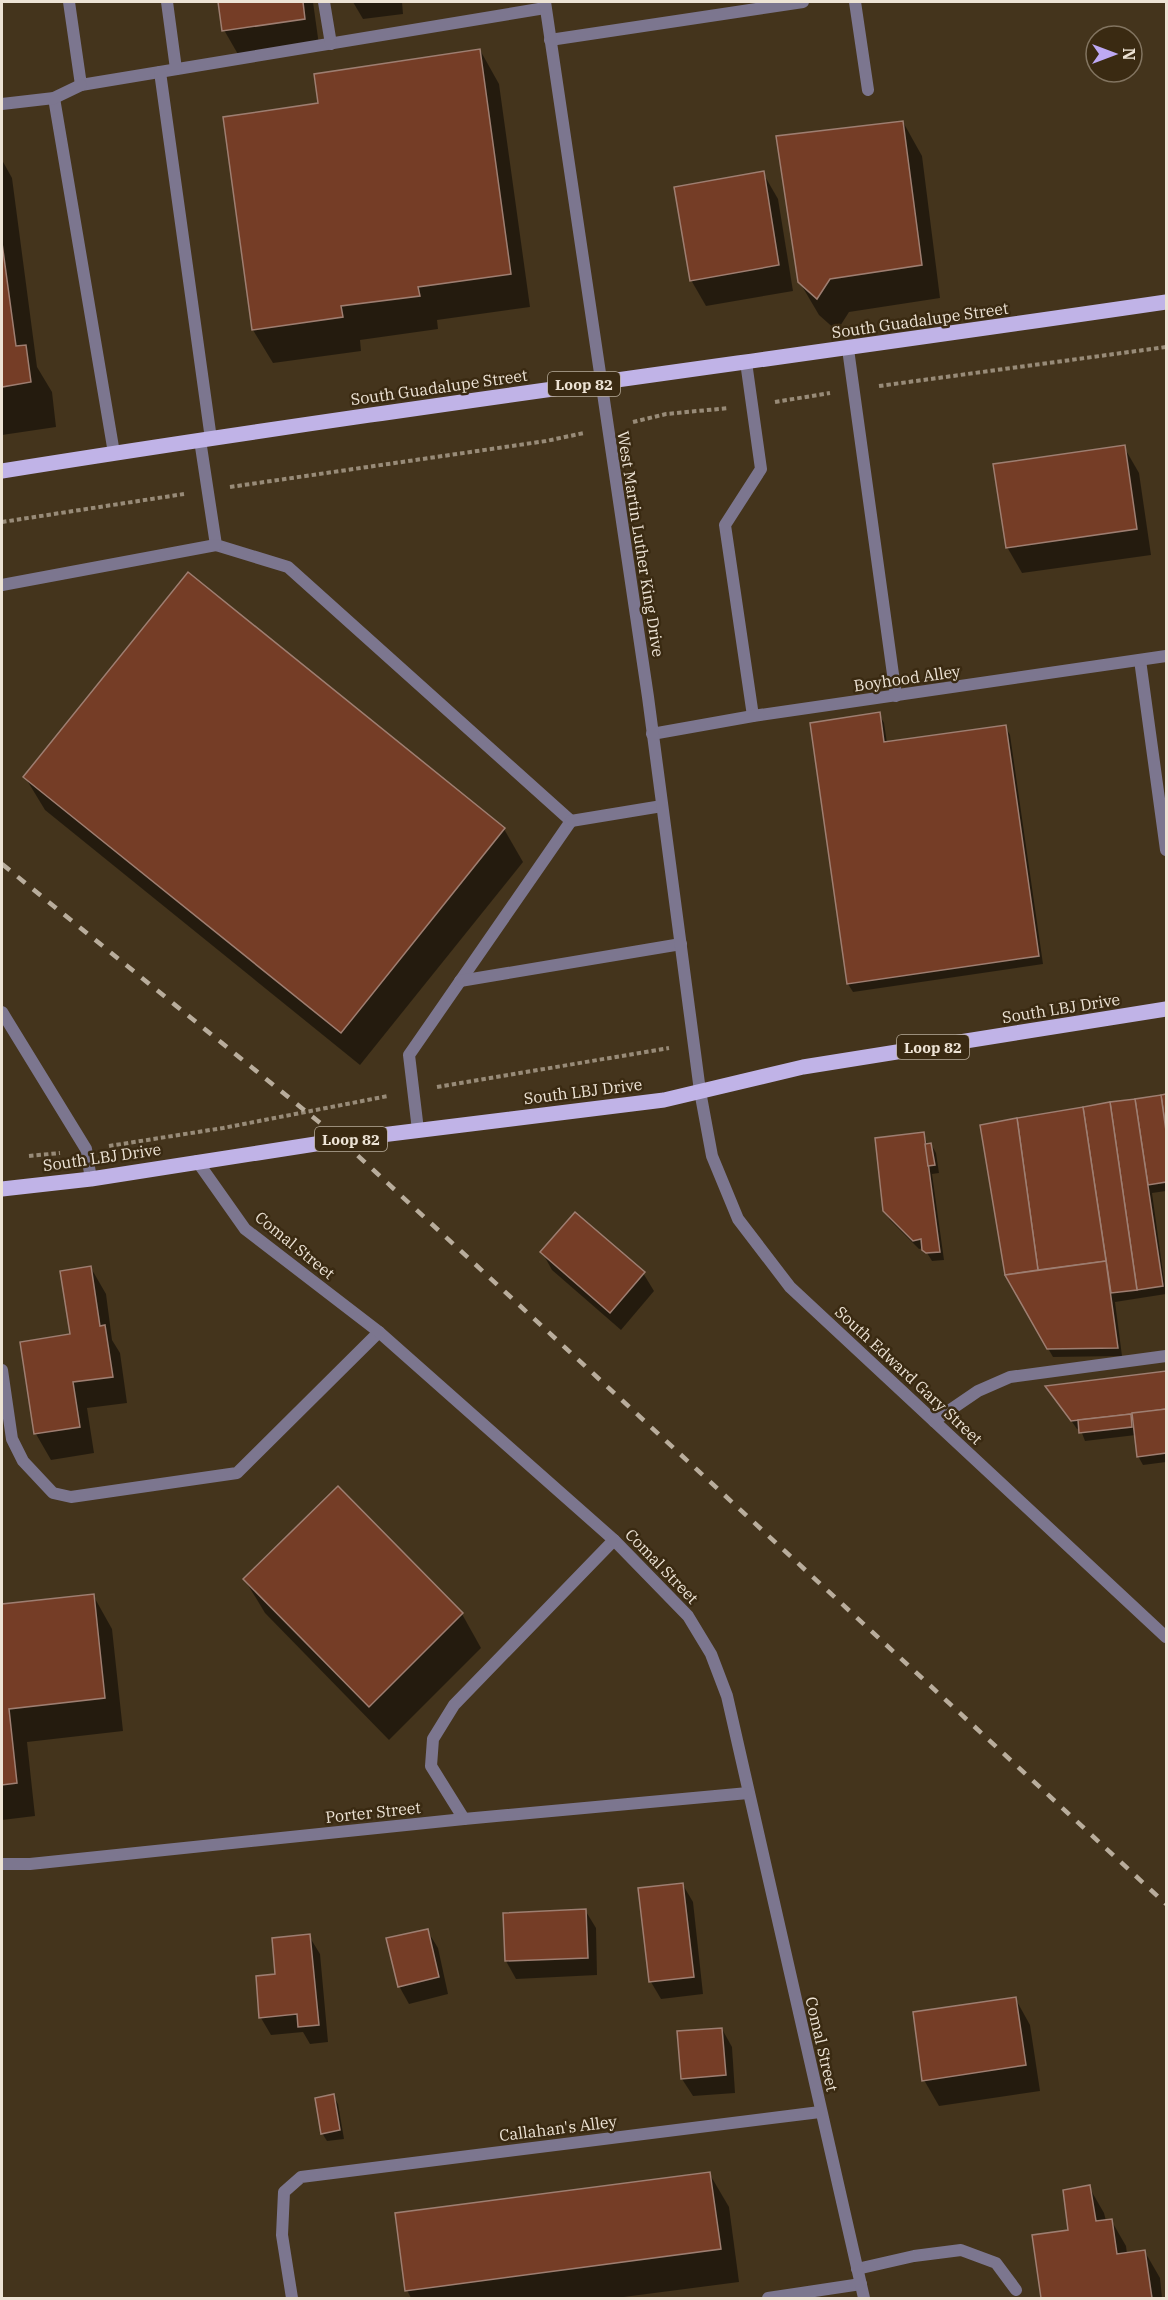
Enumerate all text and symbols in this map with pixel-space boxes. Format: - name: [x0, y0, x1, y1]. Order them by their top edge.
- north arrow: [1084, 24, 1144, 84]
- text: N: [1119, 48, 1139, 60]
- street label: South Guadalupe Street: [830, 298, 1010, 342]
- street label: South Guadalupe Street: [349, 365, 529, 409]
- road number: Loop 82: [548, 372, 620, 396]
- street label: West Martin Luther King Drive: [613, 430, 669, 658]
- street label: Boyhood Alley: [852, 661, 962, 695]
- street label: South LBJ Drive: [1001, 989, 1121, 1027]
- road number: Loop 82: [897, 1035, 969, 1059]
- street label: South LBJ Drive: [523, 1074, 643, 1108]
- road number: Loop 82: [315, 1127, 387, 1151]
- street label: South LBJ Drive: [42, 1139, 162, 1175]
- street label: Comal Street: [251, 1207, 339, 1283]
- street label: South Edward Gary Street: [831, 1301, 987, 1449]
- street label: Comal Street: [621, 1524, 703, 1608]
- street label: Porter Street: [324, 1797, 422, 1827]
- street label: Comal Street: [801, 1995, 843, 2094]
- street label: Callahan's Alley: [498, 2111, 618, 2145]

